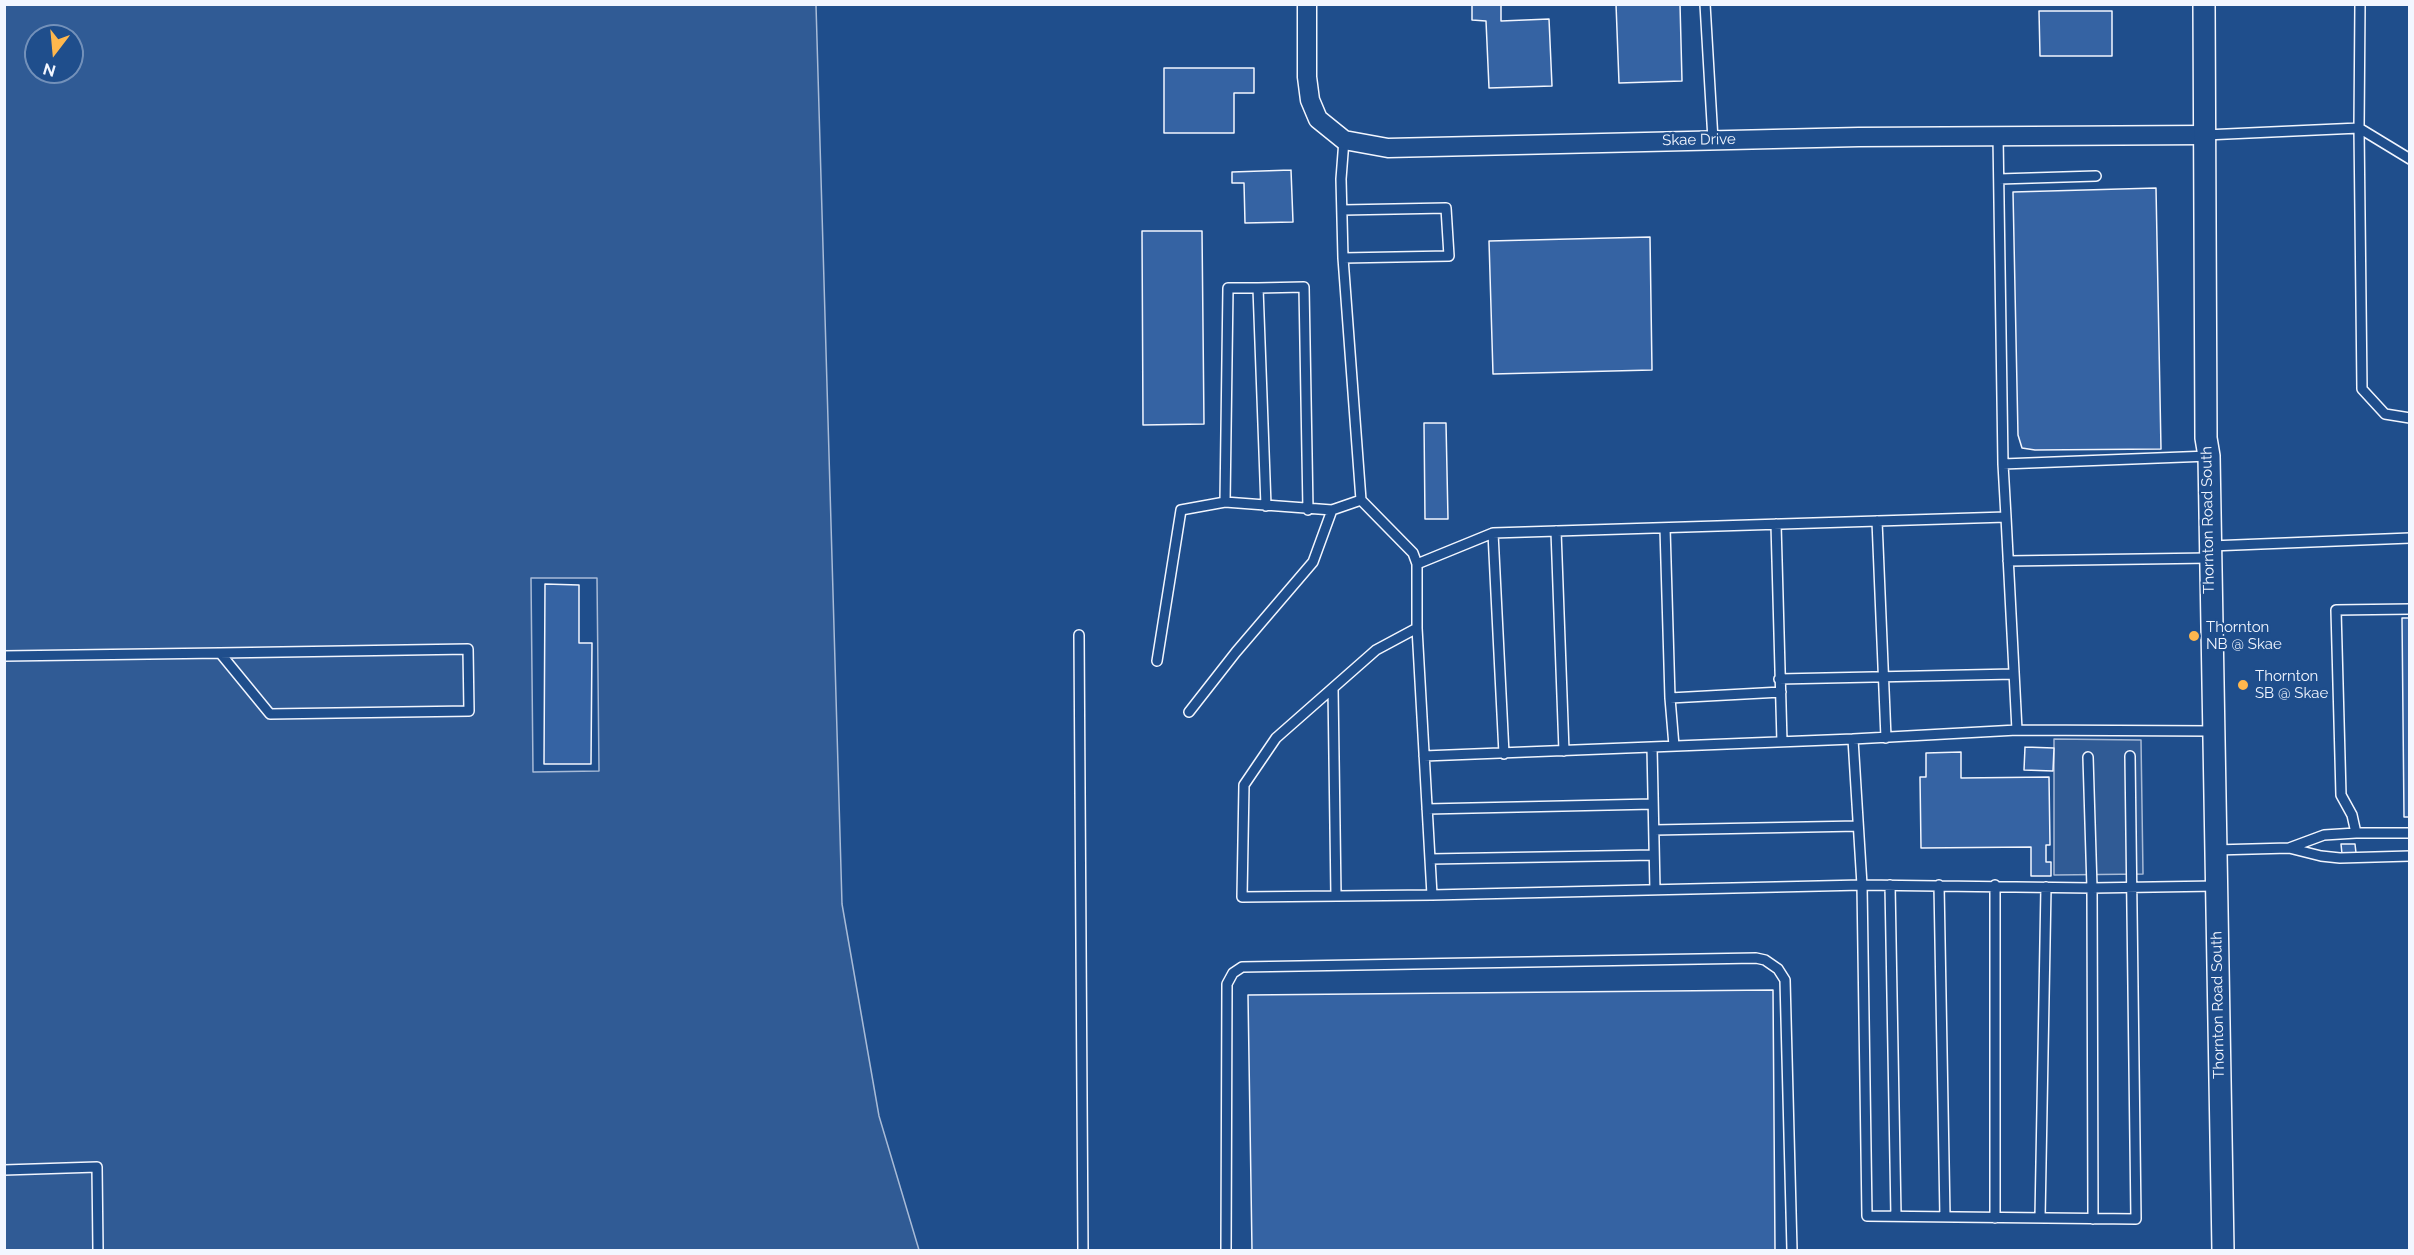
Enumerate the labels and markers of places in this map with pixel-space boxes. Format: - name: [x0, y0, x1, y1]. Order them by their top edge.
- place label: Thornton NB @ Skae: [2206, 618, 2282, 653]
- marker: Thornton NB @ Skae: [2187, 629, 2201, 643]
- place label: Thornton SB @ Skae: [2255, 667, 2328, 702]
- marker: Thornton SB @ Skae: [2236, 678, 2250, 692]

